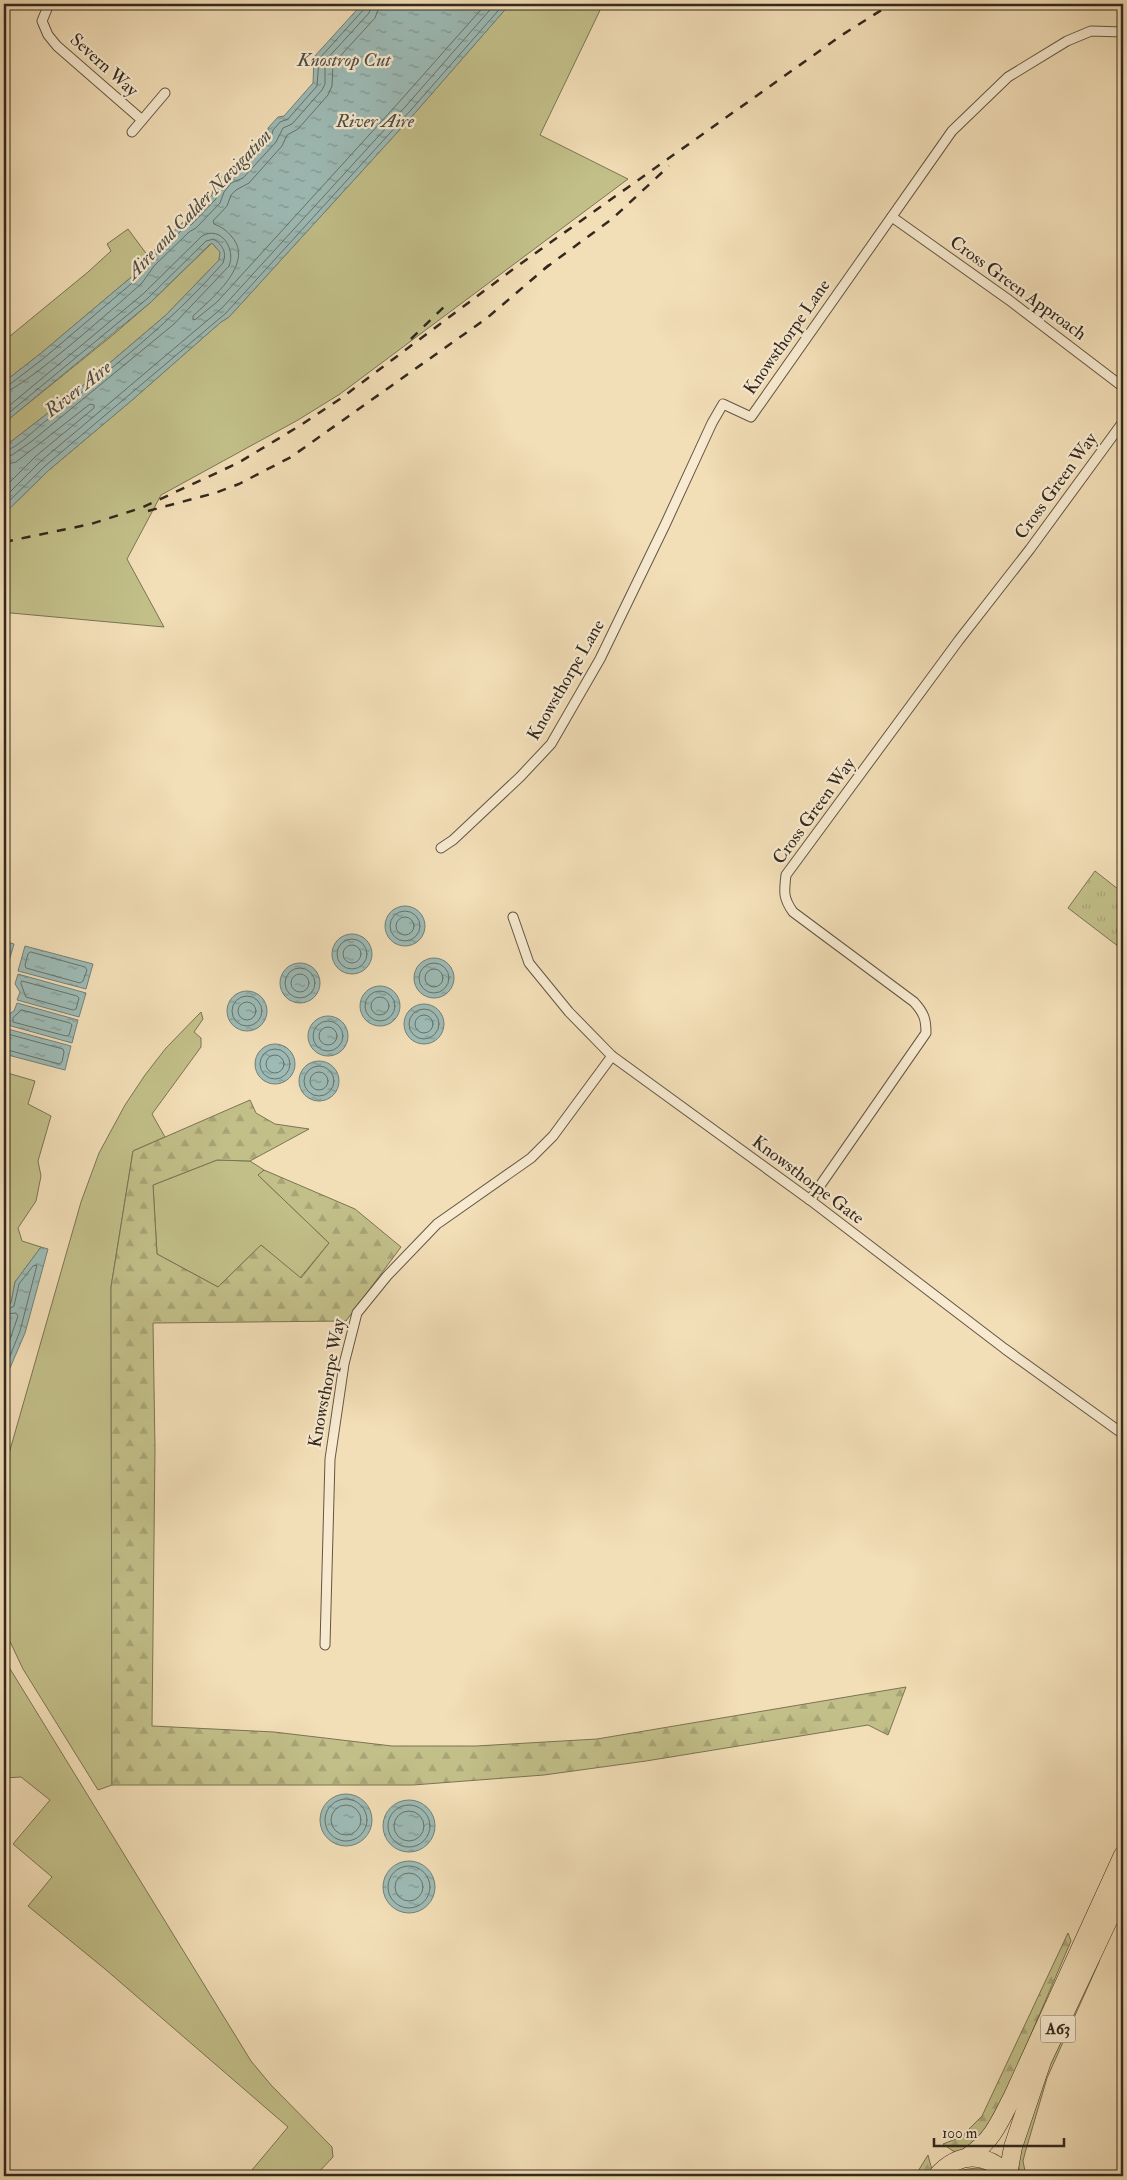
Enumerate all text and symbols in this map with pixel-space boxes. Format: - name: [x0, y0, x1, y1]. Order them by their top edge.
- street label: Severn Way: [65, 28, 144, 102]
- water label: Knostrop Cut: [296, 48, 392, 72]
- water label: River Aire: [335, 109, 415, 133]
- water label: Aire and Calder Navigation: [120, 124, 277, 286]
- street label: Cross Green Approach: [945, 231, 1091, 346]
- street label: Knowsthorpe Lane: [739, 274, 836, 399]
- water label: River Aire: [39, 355, 117, 423]
- street label: Cross Green Way: [1010, 427, 1103, 544]
- street label: Knowsthorpe Lane: [522, 615, 610, 745]
- street label: Cross Green Way: [768, 752, 861, 869]
- street label: Knowsthorpe Gate: [747, 1130, 869, 1230]
- street label: Knowsthorpe Way: [303, 1316, 351, 1449]
- road number: A63: [1040, 2016, 1076, 2042]
- scale bar: [934, 2115, 1064, 2147]
- text: 100 m: [942, 2124, 978, 2143]

